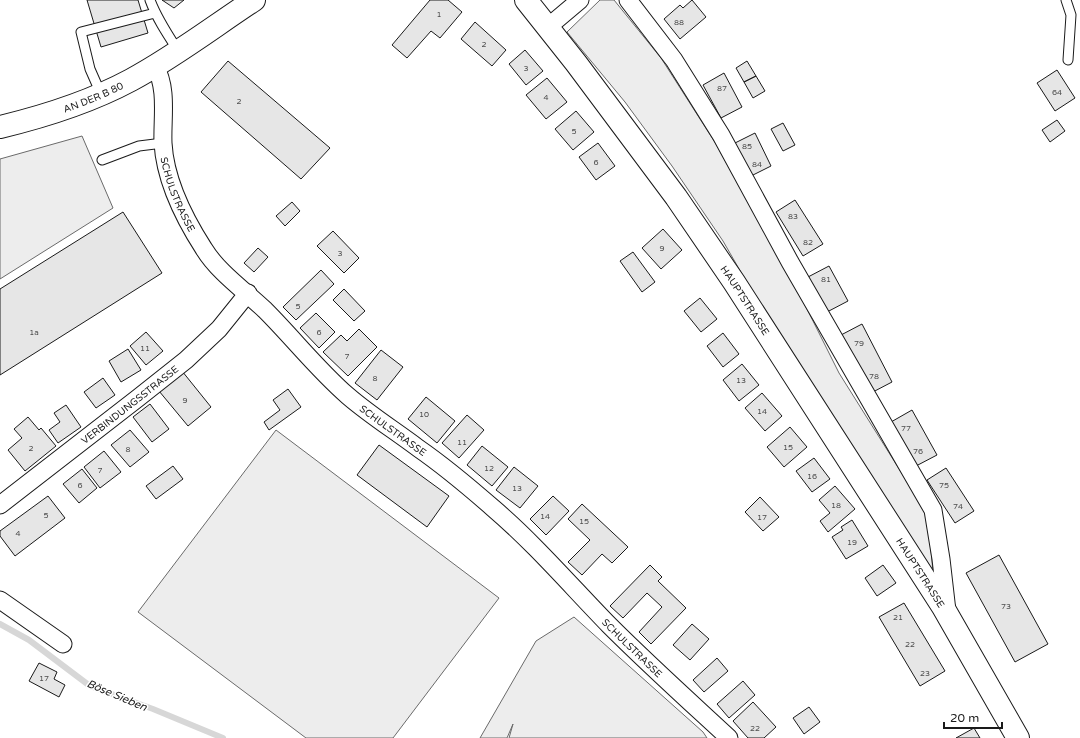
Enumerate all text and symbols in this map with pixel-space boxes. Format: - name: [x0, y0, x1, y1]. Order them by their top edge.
- house number: 1: [436, 10, 442, 19]
- house number: 88: [674, 18, 684, 27]
- house number: 2: [481, 40, 487, 49]
- house number: 3: [523, 64, 529, 73]
- street label: AN DER B 80: [62, 80, 126, 116]
- house number: 87: [717, 84, 727, 93]
- house number: 64: [1052, 88, 1062, 97]
- house number: 4: [543, 93, 549, 102]
- house number: 2: [236, 97, 242, 106]
- house number: 5: [571, 127, 577, 136]
- house number: 85: [742, 142, 752, 151]
- street label: SCHULSTRASSE: [158, 156, 197, 234]
- house number: 6: [593, 158, 599, 167]
- house number: 84: [752, 160, 762, 169]
- house number: 83: [788, 212, 798, 221]
- house number: 82: [803, 238, 813, 247]
- house number: 9: [659, 244, 665, 253]
- house number: 3: [337, 249, 343, 258]
- street label: HAUPTSTRASSE: [718, 264, 772, 338]
- house number: 81: [821, 275, 831, 284]
- house number: 5: [295, 302, 301, 311]
- house number: 1a: [29, 328, 39, 337]
- house number: 6: [316, 328, 322, 337]
- house number: 79: [854, 339, 864, 348]
- house number: 11: [140, 344, 150, 353]
- house number: 7: [344, 352, 350, 361]
- street label: VERBINDUNGSSTRASSE: [79, 363, 181, 447]
- house number: 78: [869, 372, 879, 381]
- house number: 8: [372, 374, 378, 383]
- house number: 13: [736, 376, 746, 385]
- house number: 9: [182, 396, 188, 405]
- street label: SCHULSTRASSE: [357, 403, 428, 459]
- house number: 14: [757, 407, 767, 416]
- house number: 10: [419, 410, 429, 419]
- house number: 77: [901, 424, 911, 433]
- house number: 11: [457, 438, 467, 447]
- house number: 15: [783, 443, 793, 452]
- house number: 2: [28, 444, 34, 453]
- house number: 8: [125, 445, 131, 454]
- house number: 76: [913, 447, 923, 456]
- house number: 12: [484, 464, 494, 473]
- house number: 7: [97, 466, 103, 475]
- house number: 16: [807, 472, 817, 481]
- house number: 6: [77, 481, 83, 490]
- house number: 75: [939, 481, 949, 490]
- house number: 13: [512, 484, 522, 493]
- house number: 18: [831, 501, 841, 510]
- house number: 74: [953, 502, 963, 511]
- house number: 5: [43, 511, 49, 520]
- house number: 14: [540, 512, 550, 521]
- house number: 17: [757, 513, 767, 522]
- house number: 15: [579, 517, 589, 526]
- house number: 4: [15, 529, 21, 538]
- street label: HAUPTSTRASSE: [893, 536, 947, 610]
- house number: 19: [847, 538, 857, 547]
- house number: 73: [1001, 602, 1011, 611]
- house number: 21: [893, 613, 903, 622]
- street label: SCHULSTRASSE: [599, 616, 664, 680]
- house number: 22: [905, 640, 915, 649]
- house number: 23: [920, 669, 930, 678]
- house number: 17: [39, 674, 49, 683]
- water label: Böse Sieben: [85, 677, 149, 714]
- scale bar: [944, 704, 1002, 730]
- text: 20 m: [950, 711, 979, 725]
- house number: 22: [750, 724, 760, 733]

